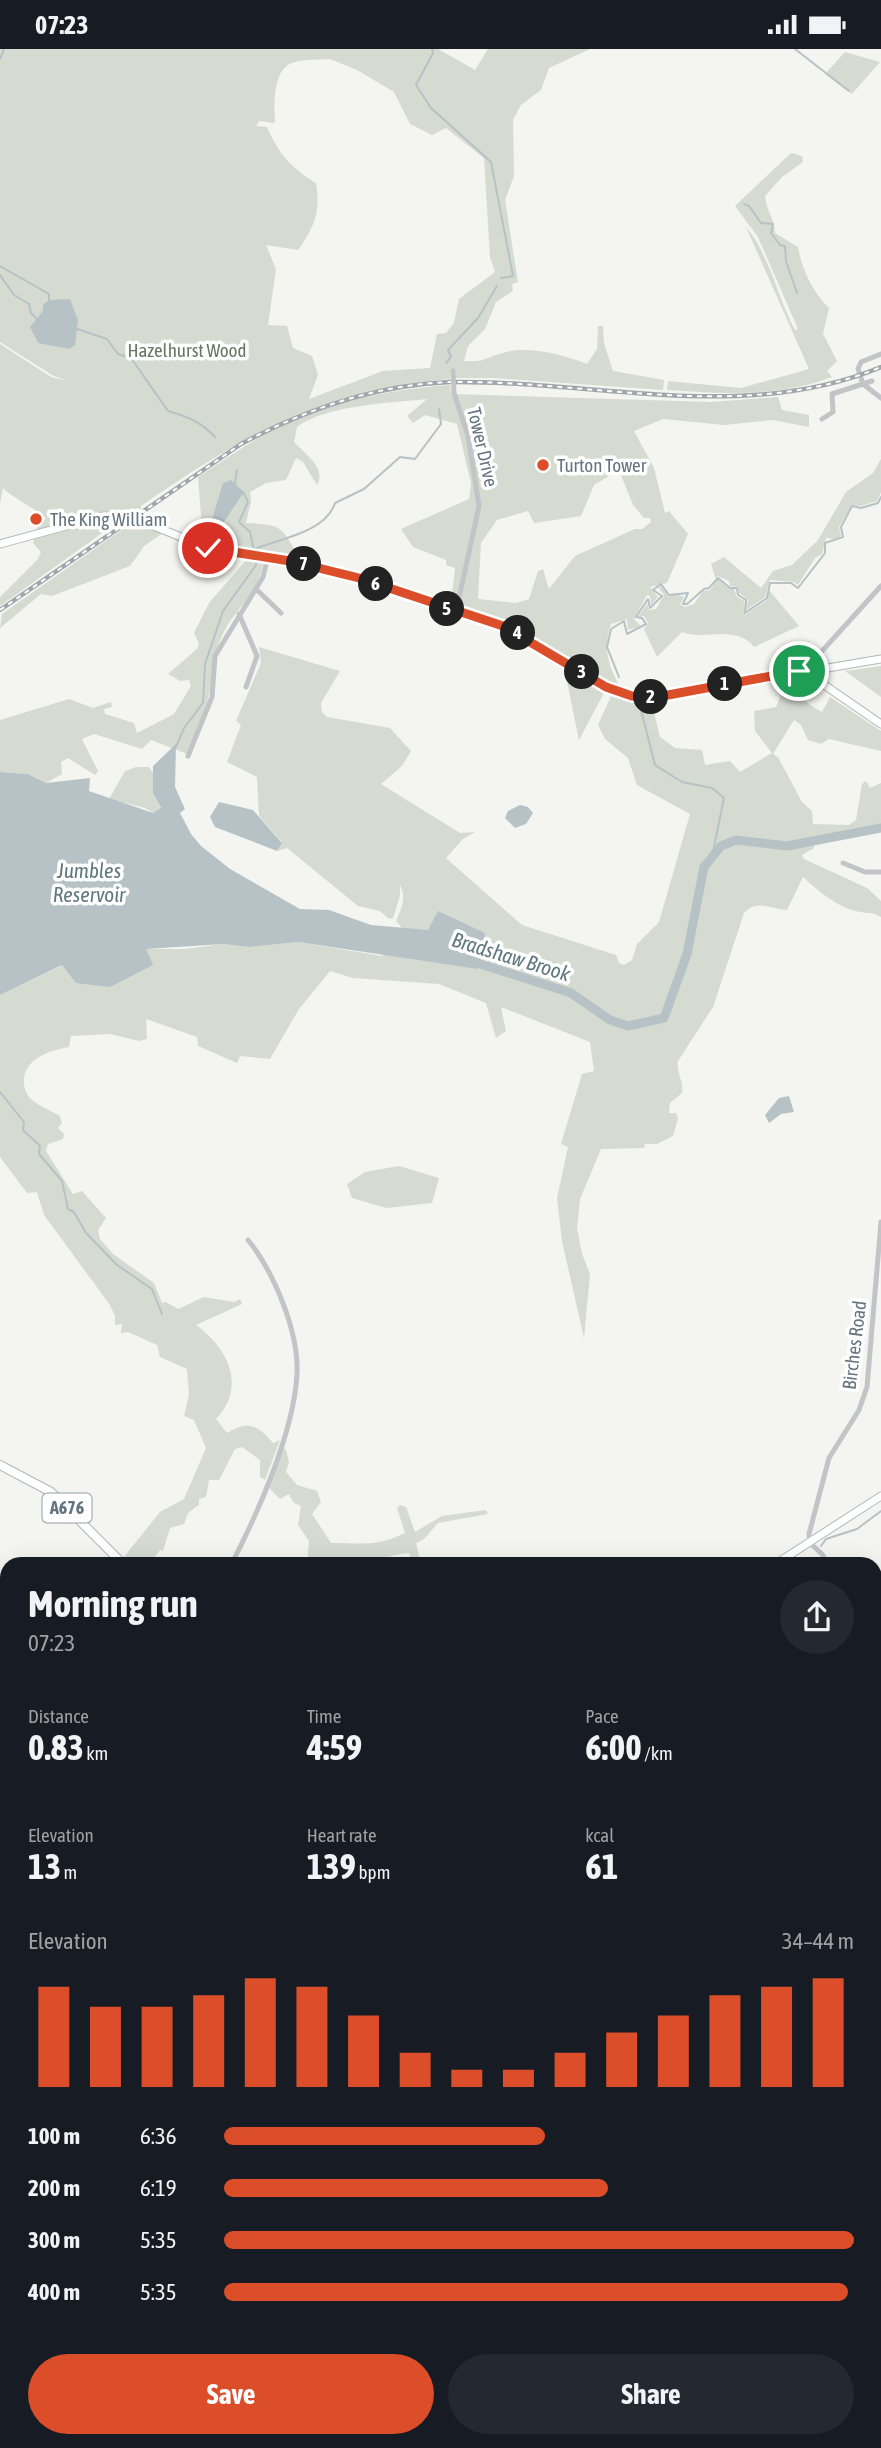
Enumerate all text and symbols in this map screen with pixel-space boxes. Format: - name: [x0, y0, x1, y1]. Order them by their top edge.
- text: 07:23: [35, 10, 89, 40]
- park label: Hazelhurst Wood: [127, 339, 247, 361]
- street label: Tower Drive: [463, 405, 503, 489]
- place label: Turton Tower: [557, 454, 647, 476]
- marker: Turton Tower: [535, 457, 551, 473]
- place label: The King William: [50, 508, 167, 530]
- marker: The King William: [28, 511, 44, 527]
- pin: [178, 518, 238, 578]
- icon: check: [189, 529, 227, 567]
- pin: 7: [286, 547, 322, 581]
- text: 7: [299, 552, 308, 574]
- pin: 6: [358, 567, 394, 601]
- text: 6: [371, 572, 380, 594]
- pin: 5: [430, 591, 464, 627]
- text: 5: [442, 597, 451, 619]
- pin: 4: [500, 615, 536, 651]
- text: 4: [513, 621, 522, 643]
- pin: [769, 641, 829, 701]
- icon: arrive: [780, 652, 818, 690]
- pin: 3: [564, 655, 600, 689]
- text: 3: [577, 660, 586, 682]
- pin: 1: [708, 667, 742, 701]
- text: 1: [720, 672, 729, 694]
- pin: 2: [634, 679, 668, 715]
- text: 2: [646, 685, 655, 707]
- water label: Jumbles Reservoir: [53, 858, 126, 906]
- water label: Bradshaw Brook: [449, 927, 574, 986]
- street label: Birches Road: [838, 1299, 870, 1391]
- road number: A676: [42, 1493, 92, 1523]
- button: share: [780, 1580, 854, 1654]
- text: Morning run: [28, 1582, 198, 1625]
- text: 07:23: [28, 1630, 75, 1656]
- text: Distance: [28, 1705, 89, 1727]
- text: Time: [307, 1705, 341, 1727]
- text: Pace: [585, 1705, 619, 1727]
- text: 0.83: [28, 1727, 84, 1767]
- text: 4:59: [307, 1727, 362, 1767]
- text: 6:00: [585, 1727, 642, 1767]
- text: km: [84, 1742, 108, 1764]
- text: /km: [642, 1742, 673, 1764]
- text: Elevation: [28, 1824, 94, 1846]
- text: Heart rate: [307, 1824, 377, 1846]
- text: kcal: [585, 1824, 614, 1846]
- text: 13: [28, 1846, 61, 1886]
- text: 139: [307, 1846, 356, 1886]
- text: 61: [585, 1846, 618, 1886]
- text: m: [61, 1861, 77, 1883]
- text: bpm: [356, 1861, 390, 1883]
- text: Elevation: [28, 1928, 108, 1954]
- text: 34–44 m: [782, 1928, 854, 1954]
- text: 100 m: [28, 2123, 80, 2149]
- text: 6:36: [140, 2123, 177, 2149]
- text: 200 m: [28, 2175, 80, 2201]
- text: 6:19: [140, 2175, 177, 2201]
- text: 300 m: [28, 2227, 80, 2253]
- text: 5:35: [140, 2227, 177, 2253]
- text: 400 m: [28, 2279, 80, 2305]
- text: 5:35: [140, 2279, 177, 2305]
- button: Save: [28, 2354, 434, 2434]
- button: Share: [448, 2354, 854, 2434]

